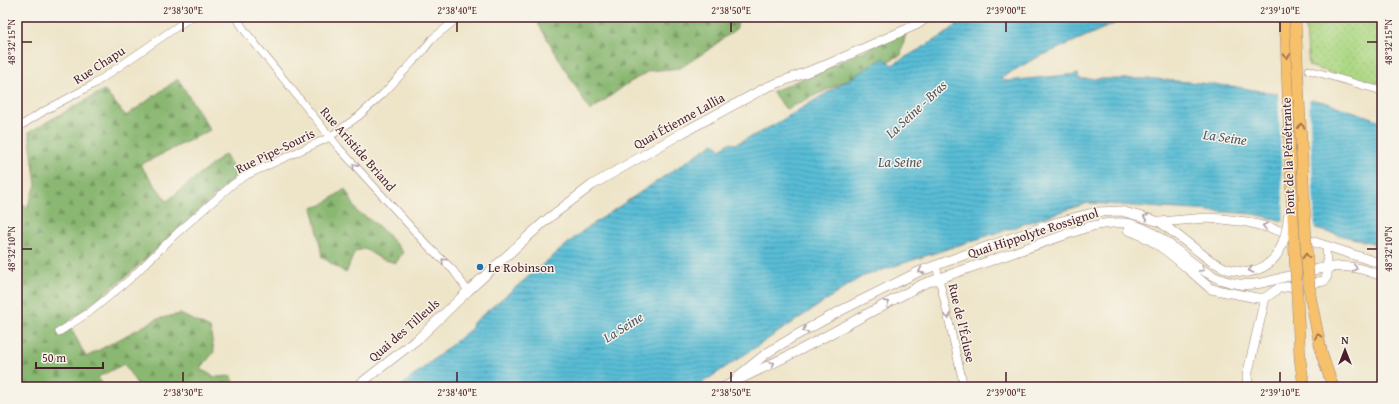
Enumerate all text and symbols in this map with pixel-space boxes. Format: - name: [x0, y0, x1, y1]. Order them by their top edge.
- text: 2°38'30"E: [163, 3, 203, 18]
- text: 2°38'40"E: [437, 3, 477, 18]
- text: 2°38'50"E: [711, 3, 751, 18]
- text: 2°39'00"E: [986, 3, 1026, 18]
- text: 2°39'10"E: [1260, 3, 1300, 18]
- text: 48°32'15"N: [4, 19, 19, 65]
- text: 48°32'15"N: [1381, 19, 1396, 65]
- street label: Rue Chapu: [69, 41, 129, 89]
- one-way arrow: [1282, 53, 1291, 59]
- water label: La Seine - Bras: [880, 75, 951, 143]
- street label: Quai Étienne Lallia: [630, 88, 729, 154]
- street label: Pont de la Pénétrante: [1276, 97, 1300, 215]
- street label: Rue Aristide Briand: [316, 103, 400, 195]
- one-way arrow: [1297, 123, 1305, 129]
- street label: Rue Pipe-Souris: [232, 124, 318, 178]
- water label: La Seine: [1201, 124, 1249, 150]
- water label: La Seine: [877, 152, 922, 172]
- one-way arrow: [353, 163, 360, 170]
- street label: Quai Hippolyte Rossignol: [965, 203, 1101, 263]
- one-way arrow: [1143, 213, 1150, 222]
- one-way arrow: [1262, 223, 1268, 231]
- text: 48°32'10"N: [4, 226, 19, 272]
- text: 48°32'10"N: [1381, 226, 1396, 272]
- one-way arrow: [1302, 253, 1311, 259]
- one-way arrow: [441, 258, 449, 265]
- place label: Le Robinson: [488, 258, 555, 277]
- marker: Le Robinson: [475, 262, 485, 272]
- one-way arrow: [1352, 263, 1358, 272]
- one-way arrow: [1198, 265, 1205, 272]
- one-way arrow: [1248, 265, 1255, 274]
- one-way arrow: [918, 266, 926, 274]
- street label: Rue de l'Écluse: [944, 282, 980, 364]
- street label: Quai des Tilleuls: [364, 294, 444, 366]
- one-way arrow: [883, 300, 890, 308]
- water label: La Seine: [598, 307, 647, 348]
- one-way arrow: [943, 313, 952, 320]
- one-way arrow: [802, 326, 810, 333]
- north arrow: [1325, 330, 1365, 370]
- text: N: [1341, 332, 1349, 348]
- one-way arrow: [1314, 333, 1323, 340]
- scale bar: [36, 344, 103, 370]
- text: 50 m: [42, 349, 66, 366]
- one-way arrow: [768, 361, 775, 369]
- text: 2°38'30"E: [163, 385, 203, 400]
- text: 2°38'40"E: [437, 385, 477, 400]
- text: 2°38'50"E: [711, 385, 751, 400]
- text: 2°39'00"E: [986, 385, 1026, 400]
- text: 2°39'10"E: [1260, 385, 1300, 400]

